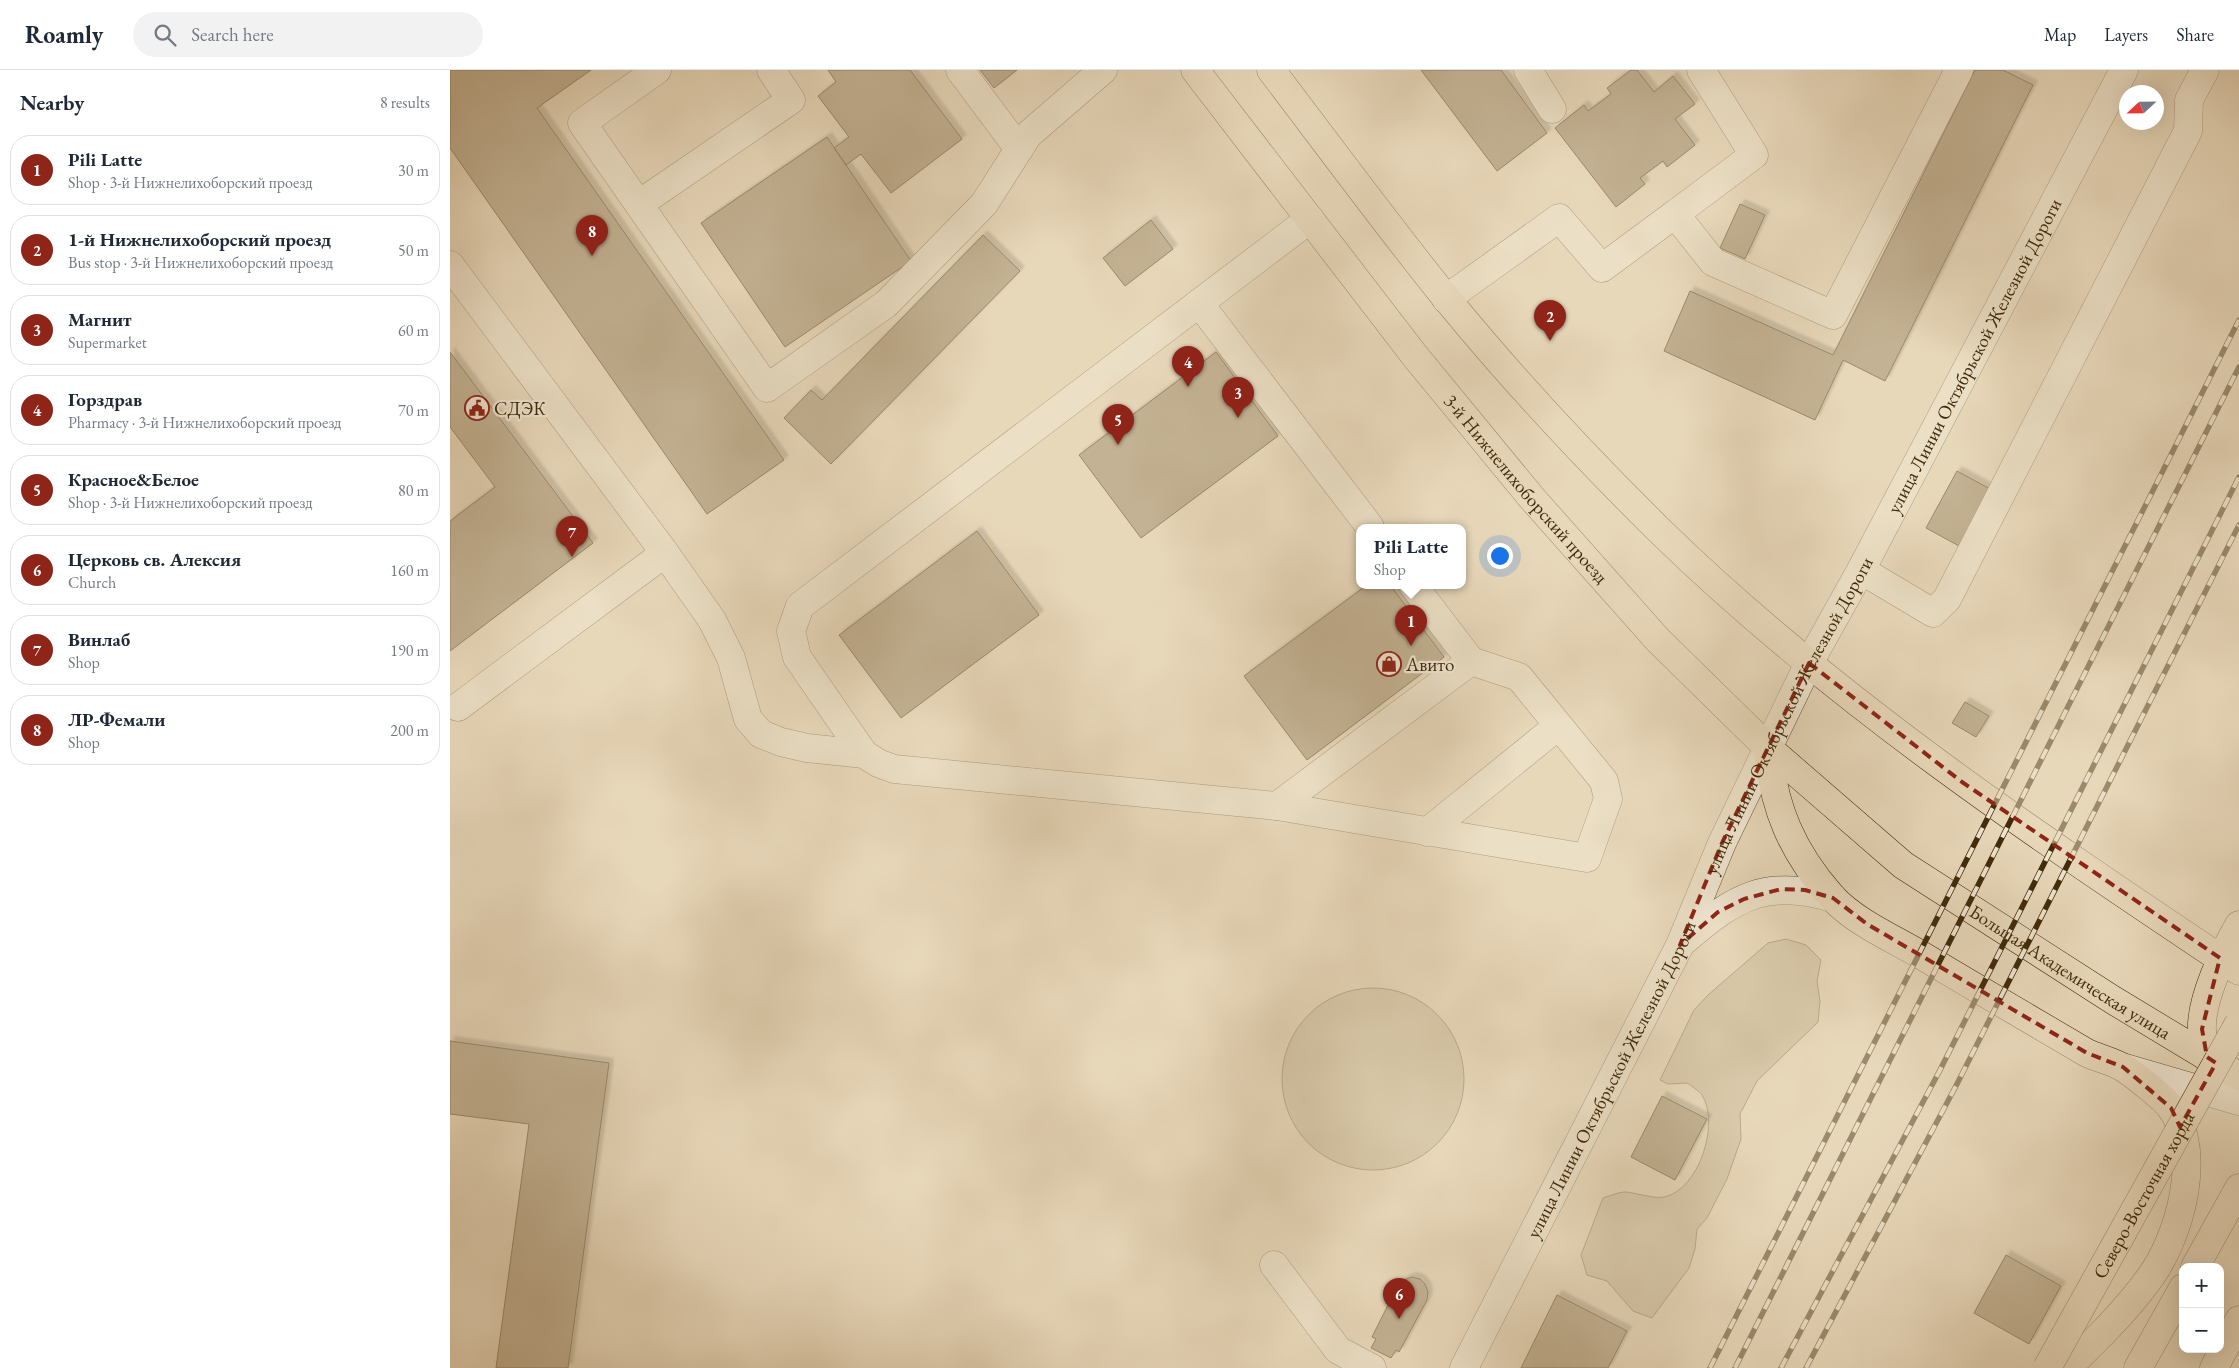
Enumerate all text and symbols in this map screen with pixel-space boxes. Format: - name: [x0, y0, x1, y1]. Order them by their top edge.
- search box: [133, 12, 483, 57]
- text: Roamly: [25, 19, 103, 50]
- icon: search: [151, 21, 179, 49]
- text: Search here: [191, 22, 274, 47]
- text: Map: [2044, 23, 2076, 46]
- text: Layers: [2104, 23, 2148, 46]
- text: Share: [2176, 23, 2214, 46]
- north arrow: [2119, 85, 2164, 130]
- text: Nearby: [20, 89, 84, 116]
- text: 8 results: [380, 92, 430, 113]
- text: Pili Latte: [68, 147, 142, 172]
- text: 1: [33, 160, 41, 181]
- text: 30 m: [398, 160, 429, 181]
- text: Shop · 3-й Нижнелихоборский проезд: [68, 172, 312, 193]
- street label: улица Линии Октябрьской Железной Дороги: [1881, 194, 2067, 517]
- pin: 8: [576, 215, 608, 256]
- text: 1-й Нижнелихоборский проезд: [68, 227, 331, 252]
- text: 2: [33, 240, 41, 261]
- text: 50 m: [398, 240, 429, 261]
- text: Bus stop · 3-й Нижнелихоборский проезд: [68, 252, 333, 273]
- pin: 2: [1534, 300, 1566, 341]
- text: Магнит: [68, 307, 132, 332]
- text: 3: [33, 320, 41, 341]
- text: 60 m: [398, 320, 429, 341]
- text: Supermarket: [68, 332, 147, 353]
- pin: 4: [1172, 346, 1204, 387]
- pin: 3: [1222, 377, 1254, 418]
- text: Горздрав: [68, 387, 142, 412]
- street label: 3-й Нижнелихоборский проезд: [1439, 389, 1614, 589]
- public building icon: СДЭК: [464, 395, 490, 421]
- place label: СДЭК: [494, 396, 546, 421]
- text: 4: [33, 400, 41, 421]
- text: 70 m: [398, 400, 429, 421]
- pin: 5: [1102, 404, 1134, 445]
- text: Pharmacy · 3-й Нижнелихоборский проезд: [68, 412, 341, 433]
- text: Красное&Белое: [68, 467, 199, 492]
- text: 5: [33, 480, 41, 501]
- text: 80 m: [398, 480, 429, 501]
- text: Shop · 3-й Нижнелихоборский проезд: [68, 492, 312, 513]
- pin: 7: [556, 516, 588, 557]
- popup: [1356, 524, 1466, 589]
- text: Pili Latte: [1374, 534, 1448, 559]
- your location: [1487, 543, 1513, 569]
- text: Церковь св. Алексия: [68, 547, 241, 572]
- street label: улица Линии Октябрьской Железной Дороги: [1698, 552, 1878, 878]
- text: Shop: [1374, 559, 1406, 580]
- text: 6: [33, 560, 41, 581]
- text: 160 m: [390, 560, 429, 581]
- text: Church: [68, 572, 116, 593]
- pin: 1: [1395, 605, 1427, 646]
- text: Винлаб: [68, 627, 130, 652]
- text: 7: [33, 640, 41, 661]
- text: 190 m: [390, 640, 429, 661]
- shop icon: Авито: [1376, 651, 1402, 677]
- text: Shop: [68, 652, 100, 673]
- place label: Авито: [1405, 652, 1454, 677]
- text: ЛР-Фемали: [68, 707, 165, 732]
- text: 8: [33, 720, 41, 741]
- text: 200 m: [390, 720, 429, 741]
- text: Shop: [68, 732, 100, 753]
- street label: Большая Академическая улица: [1965, 899, 2176, 1045]
- street label: улица Линии Октябрьской Железной Дороги: [1520, 917, 1701, 1242]
- street label: Северо-Восточная хорда: [2087, 1107, 2200, 1283]
- map controls: [2179, 1263, 2224, 1353]
- button: +: [2179, 1263, 2224, 1308]
- pin: 6: [1383, 1278, 1415, 1319]
- button: −: [2179, 1308, 2224, 1353]

